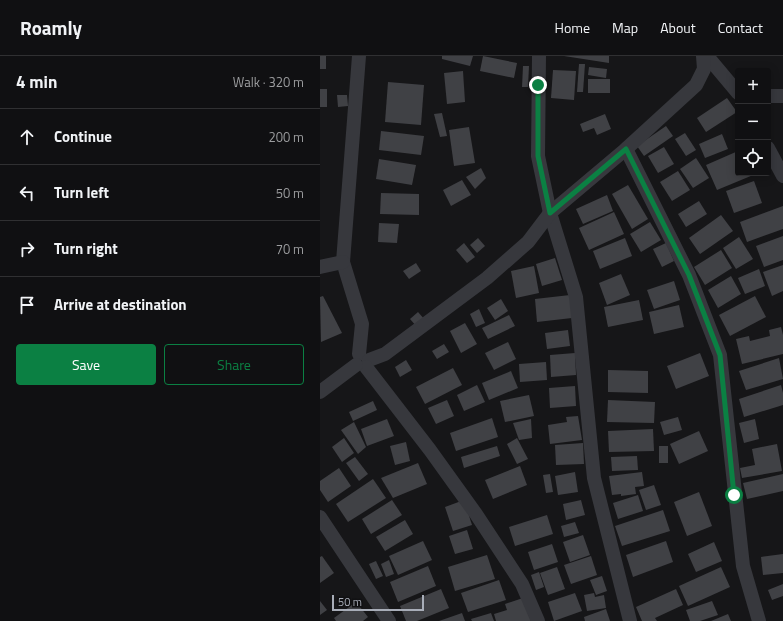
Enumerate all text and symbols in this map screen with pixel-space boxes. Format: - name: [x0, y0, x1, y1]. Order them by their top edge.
- text: Roamly: [20, 13, 82, 42]
- text: Home: [555, 17, 590, 38]
- text: Map: [612, 17, 638, 38]
- text: About: [660, 17, 696, 38]
- text: Contact: [718, 17, 763, 38]
- map controls: [735, 68, 771, 176]
- button: +: [735, 68, 771, 104]
- text: 4 min: [16, 69, 57, 95]
- text: Walk · 320 m: [233, 72, 304, 92]
- route end: [529, 76, 547, 94]
- button: −: [735, 104, 771, 140]
- text: Continue: [54, 125, 112, 148]
- icon: ahead: [16, 126, 38, 148]
- text: 200 m: [268, 127, 304, 147]
- button: locate: [735, 140, 771, 176]
- text: Turn left: [54, 181, 109, 204]
- icon: left: [16, 182, 38, 204]
- text: 50 m: [276, 183, 304, 203]
- text: Turn right: [54, 237, 118, 260]
- icon: right: [16, 238, 38, 260]
- text: 70 m: [276, 239, 304, 259]
- text: Arrive at destination: [54, 293, 187, 316]
- icon: arrive: [16, 294, 38, 316]
- button: Save: [16, 344, 156, 385]
- button: Share: [164, 344, 304, 385]
- route start: [725, 486, 743, 504]
- scale bar: [332, 593, 424, 612]
- text: 50 m: [338, 594, 362, 610]

